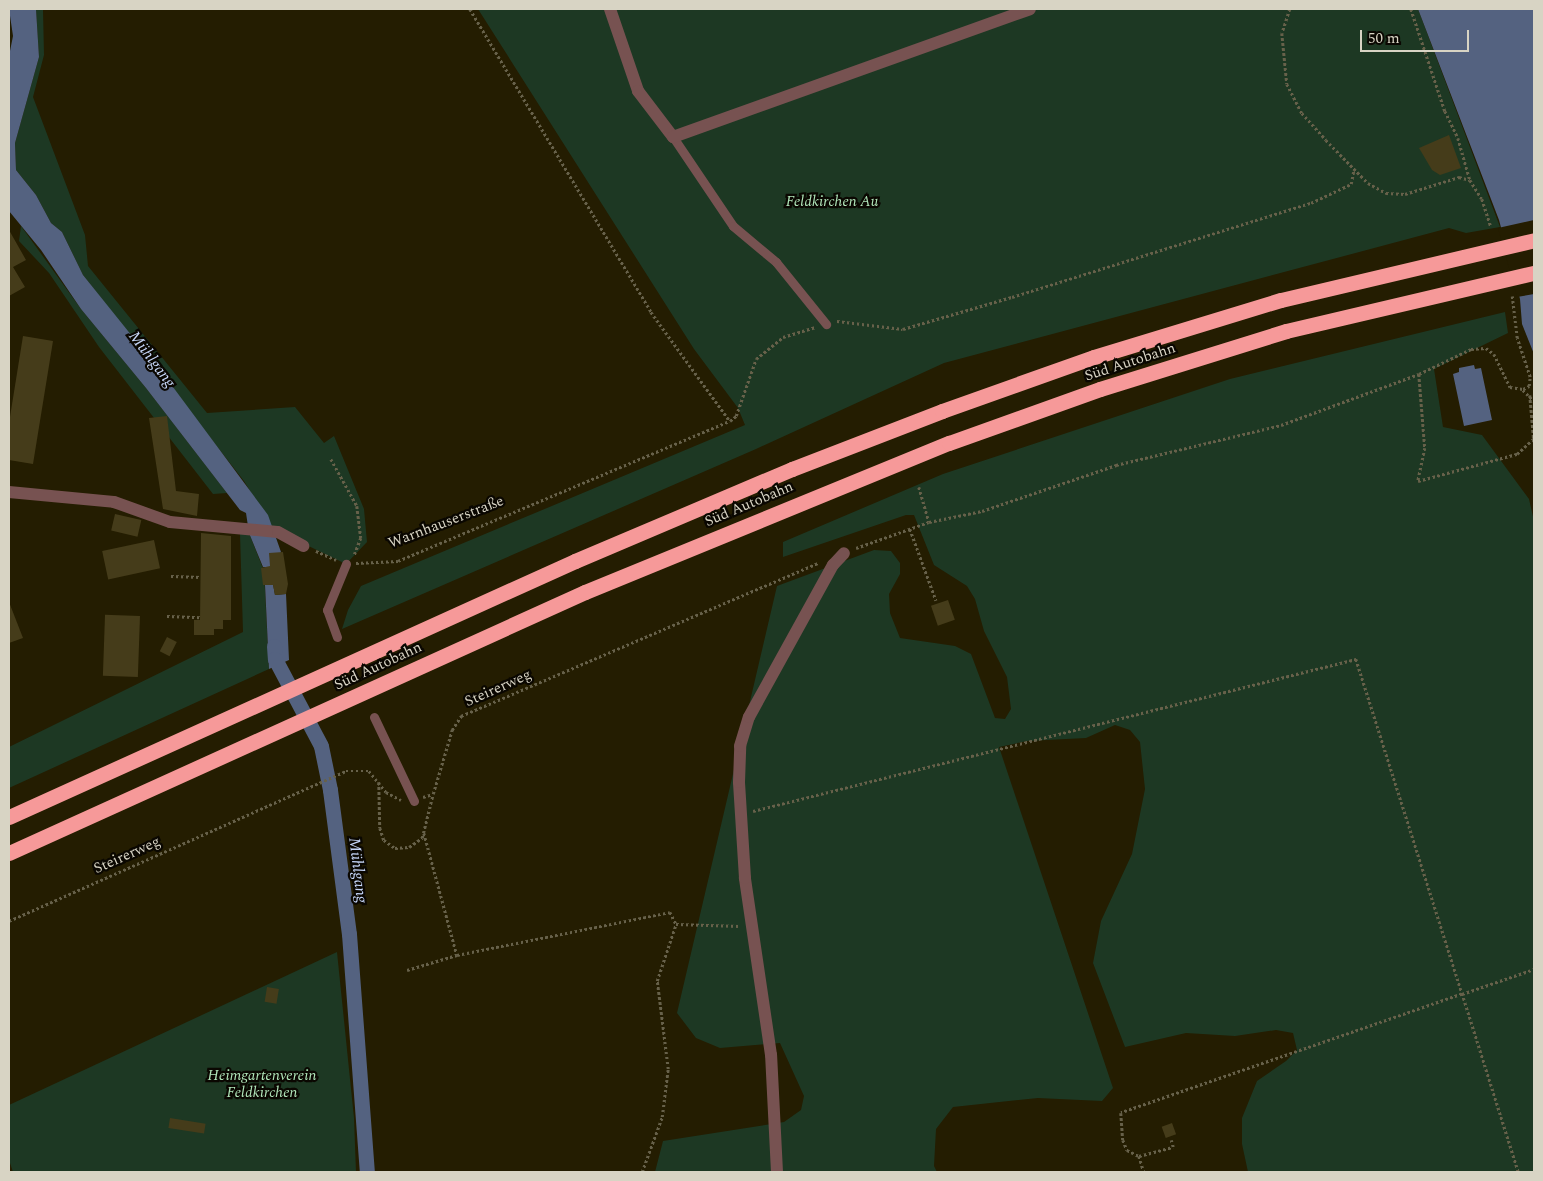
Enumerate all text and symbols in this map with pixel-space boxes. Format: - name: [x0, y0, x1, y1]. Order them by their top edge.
- scale bar: [1363, 20, 1472, 52]
- text: 50 m: [1368, 27, 1400, 50]
- park label: Feldkirchen Au: [786, 193, 878, 211]
- water label: Mühlgang: [125, 327, 179, 391]
- street label: Süd Autobahn: [1082, 339, 1178, 385]
- street label: Süd Autobahn: [702, 477, 796, 531]
- street label: Warnhauserstraße: [386, 492, 506, 552]
- street label: Süd Autobahn: [331, 638, 425, 694]
- street label: Steirerweg: [462, 665, 534, 711]
- street label: Steirerweg: [91, 832, 163, 878]
- water label: Mühlgang: [344, 836, 372, 904]
- park label: Heimgartenverein Feldkirchen: [208, 1066, 316, 1101]

